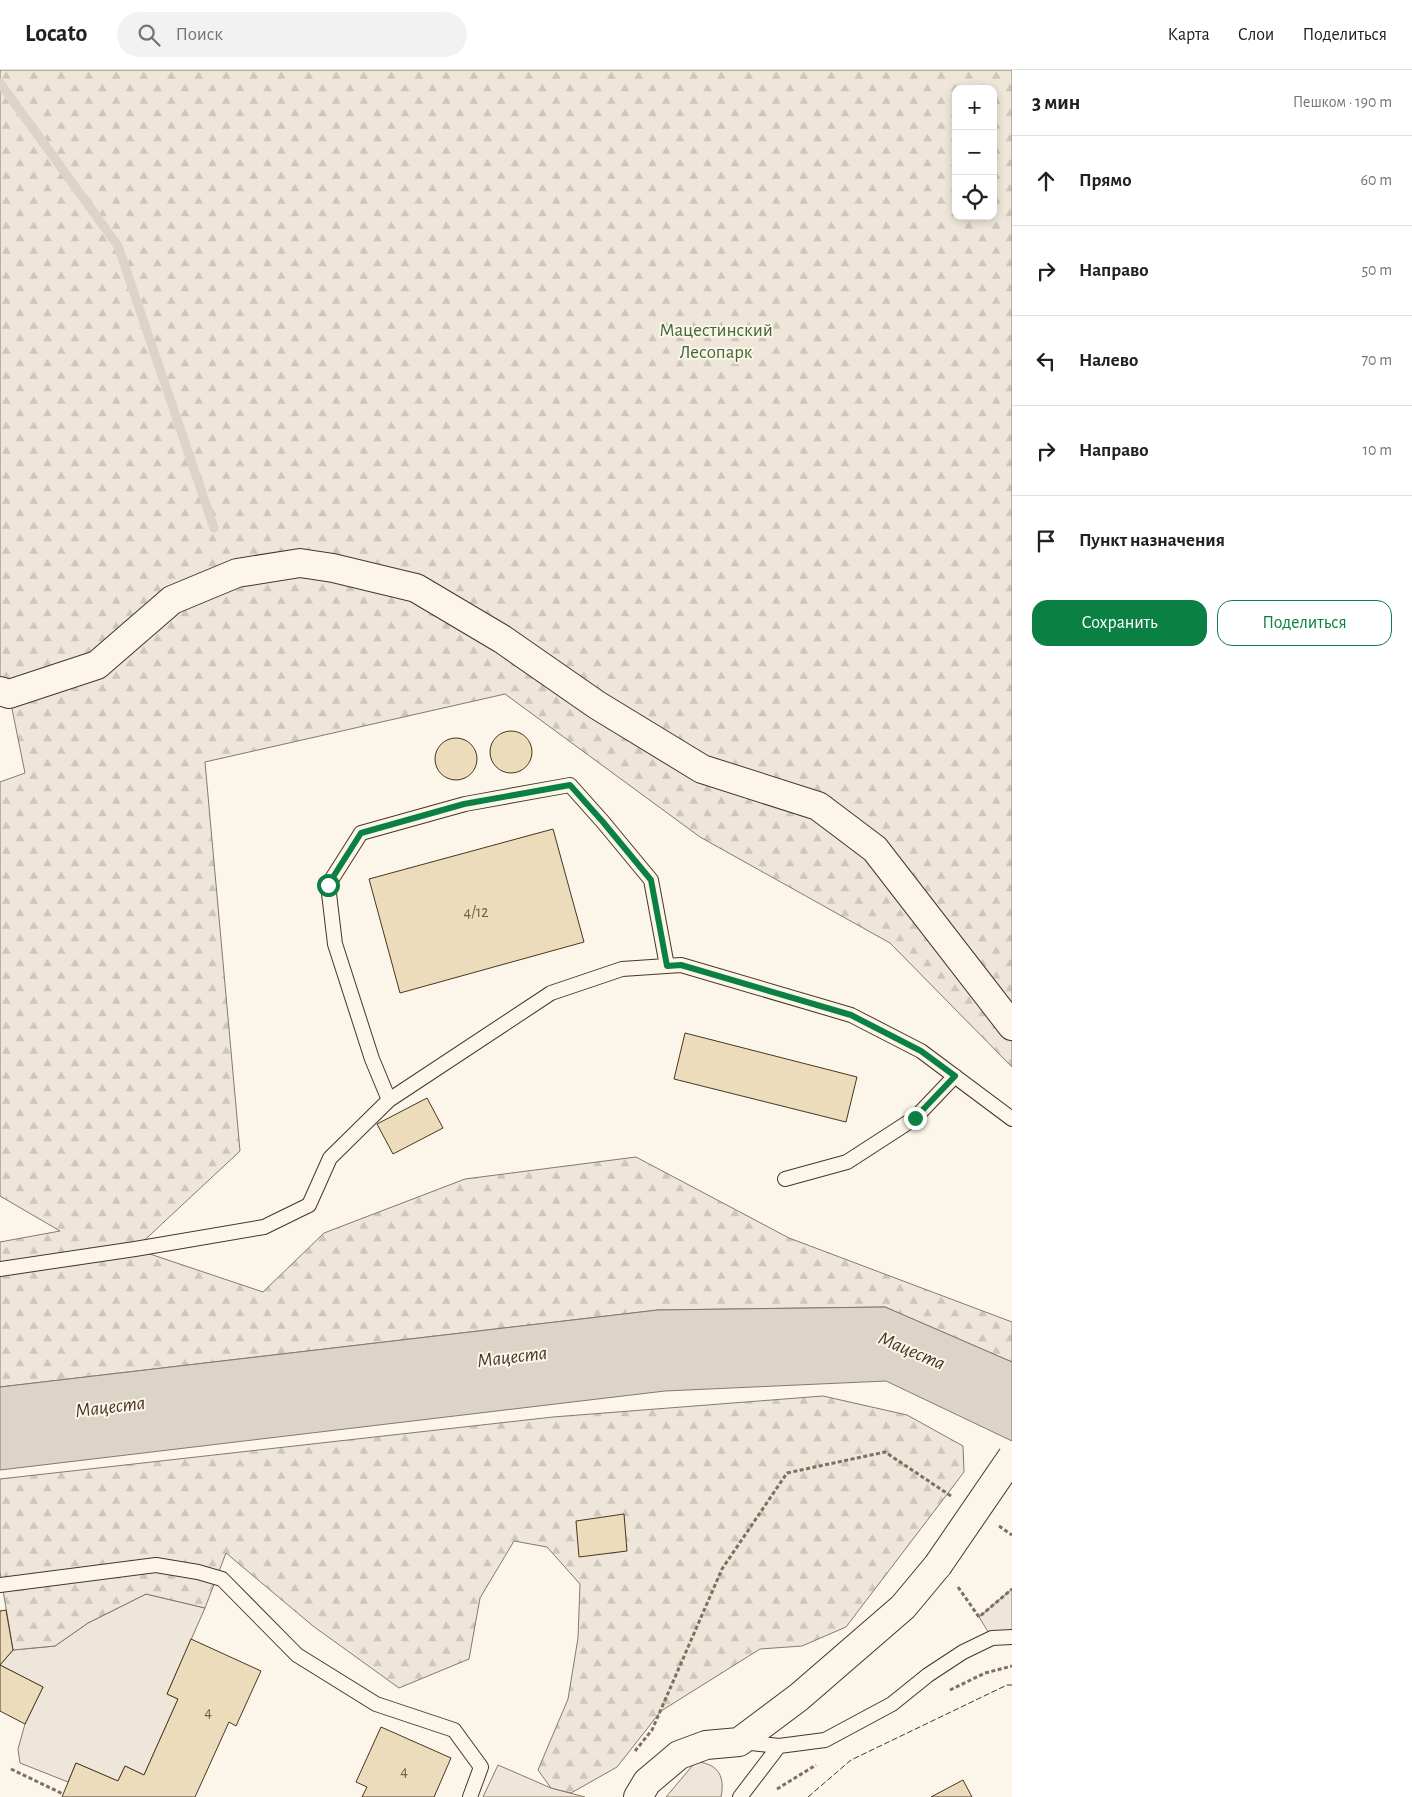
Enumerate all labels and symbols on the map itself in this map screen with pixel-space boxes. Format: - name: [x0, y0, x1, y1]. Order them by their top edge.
- park label: Мацестинский Лесопарк: [659, 321, 773, 362]
- route start: [317, 874, 340, 897]
- house number: 4/12: [463, 904, 489, 920]
- route end: [904, 1107, 927, 1130]
- water label: Мацеста: [875, 1328, 948, 1374]
- water label: Мацеста: [476, 1343, 548, 1371]
- water label: Мацеста: [74, 1393, 146, 1421]
- house number: 4: [204, 1704, 212, 1720]
- house number: 4: [400, 1763, 408, 1779]

